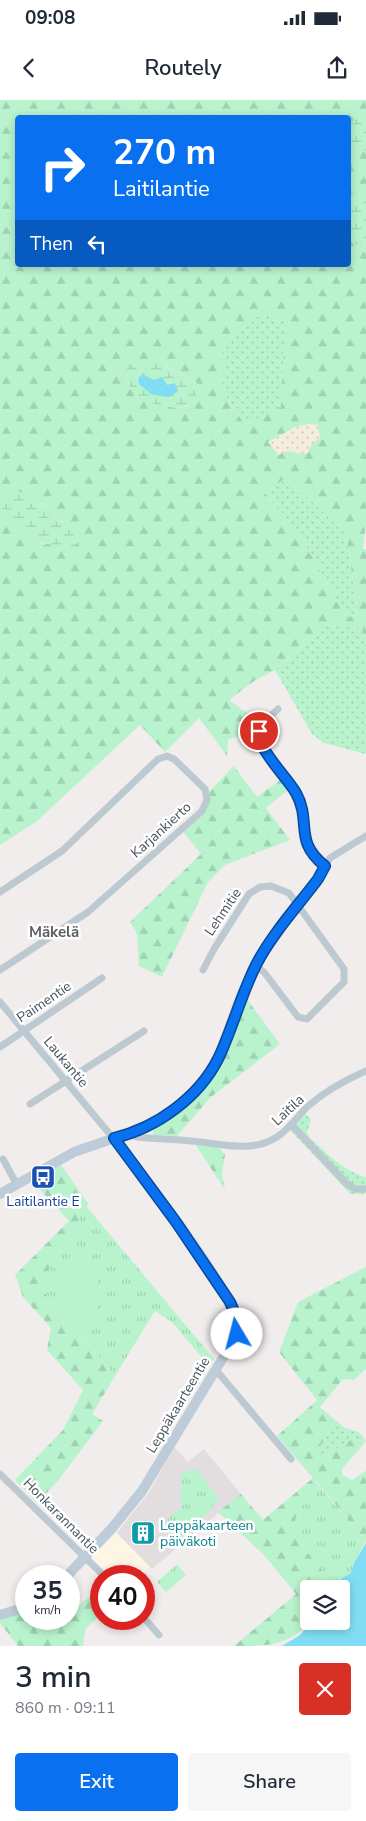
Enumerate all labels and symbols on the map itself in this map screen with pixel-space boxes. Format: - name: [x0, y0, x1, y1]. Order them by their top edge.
- pin: [238, 710, 280, 752]
- street label: Karjankierto: [127, 798, 196, 862]
- street label: Lehmitie: [200, 884, 246, 940]
- district label: Mäkelä: [29, 922, 79, 942]
- street label: Paimentie: [13, 977, 75, 1027]
- street label: Laukantie: [39, 1033, 93, 1091]
- street label: Laitila: [268, 1090, 308, 1130]
- bus stop icon: Laitilantie E: [30, 1164, 56, 1190]
- place label: Laitilantie E: [6, 1192, 80, 1211]
- position arrow: [210, 1307, 262, 1359]
- street label: Leppäkaarteentie: [142, 1353, 214, 1457]
- street label: Honkarannantie: [19, 1474, 103, 1558]
- place label: Leppäkaarteen päiväkoti: [160, 1516, 254, 1551]
- building icon: Leppäkaarteen päiväkoti: [130, 1520, 156, 1546]
- speed limit sign: 40: [90, 1565, 155, 1630]

